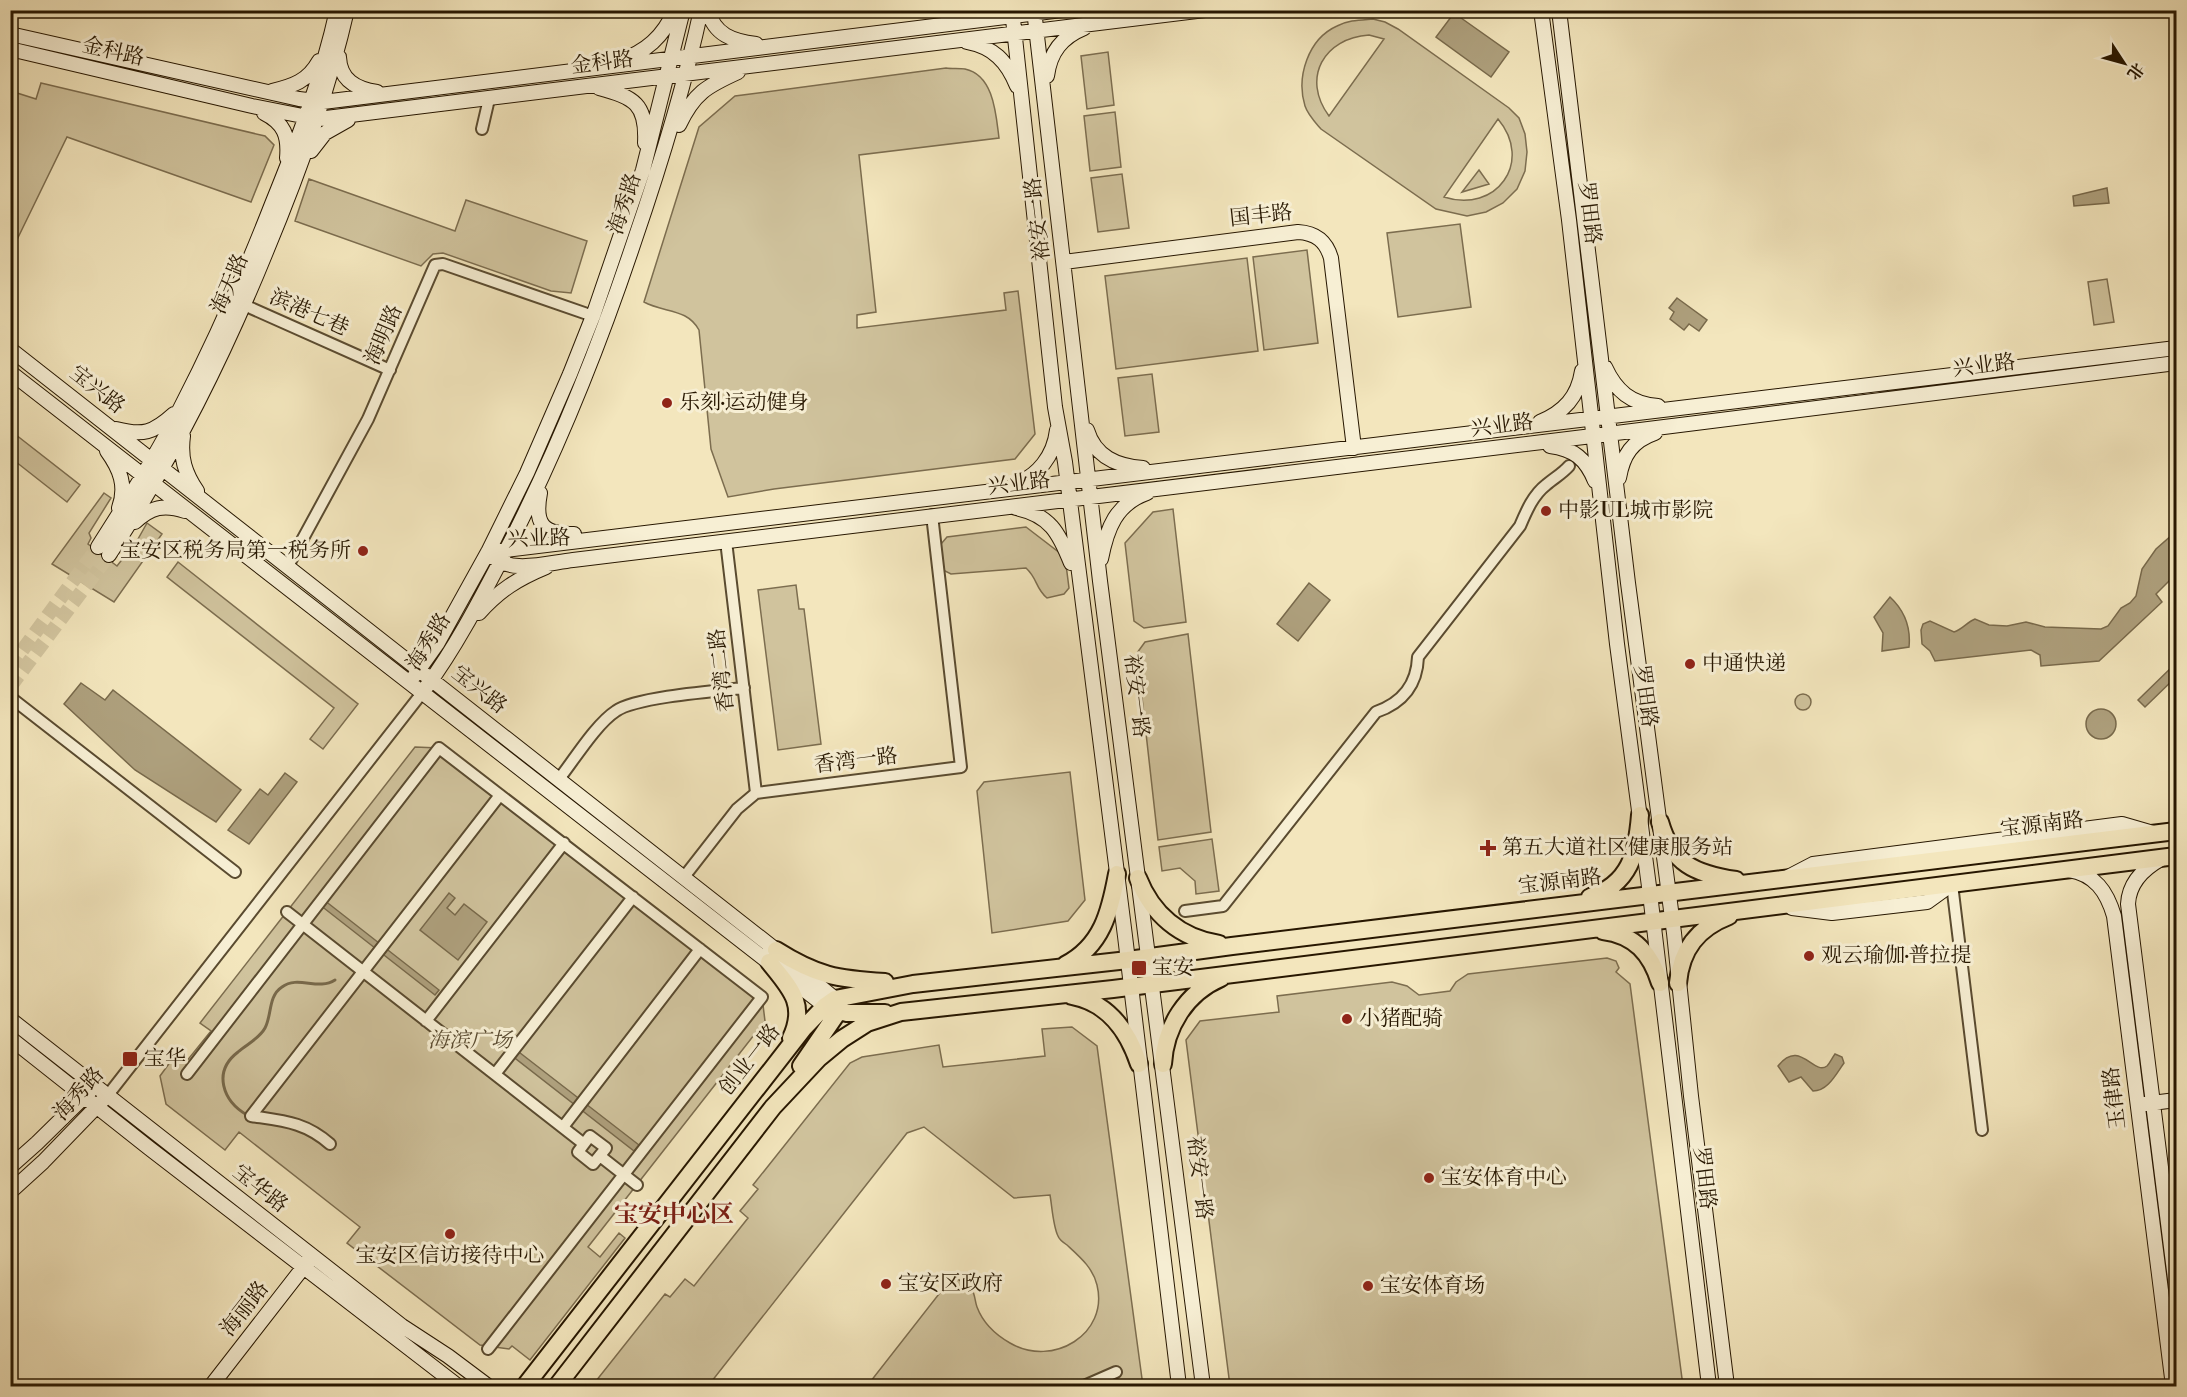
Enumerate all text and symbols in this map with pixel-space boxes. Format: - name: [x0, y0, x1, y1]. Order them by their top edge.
- street label: 金科路: [79, 32, 147, 72]
- north arrow: [2094, 33, 2154, 93]
- street label: 金科路: [569, 46, 635, 80]
- text: 北: [2123, 59, 2148, 84]
- street label: 海秀路: [603, 170, 647, 238]
- street label: 裕安一路: [1020, 176, 1056, 262]
- street label: 罗田路: [1572, 180, 1606, 246]
- street label: 国丰路: [1228, 200, 1294, 232]
- street label: 海天路: [206, 250, 254, 318]
- street label: 滨港七巷: [265, 284, 353, 342]
- street label: 海明路: [360, 301, 408, 369]
- street label: 兴业路: [1951, 349, 2017, 383]
- street label: 宝兴路: [64, 360, 130, 420]
- place label: 乐刻·运动健身: [679, 390, 809, 416]
- marker: 乐刻·运动健身: [660, 396, 674, 410]
- street label: 兴业路: [1469, 409, 1535, 443]
- street label: 兴业路: [986, 467, 1052, 501]
- place label: 中影UL城市影院: [1558, 498, 1713, 524]
- marker: 中影UL城市影院: [1539, 504, 1553, 518]
- street label: 兴业路: [507, 525, 571, 553]
- place label: 宝安区税务局第一税务所: [120, 538, 351, 564]
- marker: 宝安区税务局第一税务所: [356, 544, 370, 558]
- street label: 海秀路: [401, 608, 457, 676]
- street label: 香湾二路: [704, 627, 740, 713]
- place label: 中通快递: [1702, 651, 1786, 677]
- street label: 裕安一路: [1118, 653, 1154, 739]
- marker: 中通快递: [1683, 657, 1697, 671]
- street label: 宝兴路: [446, 660, 512, 720]
- street label: 罗田路: [1628, 663, 1662, 729]
- street label: 香湾一路: [813, 743, 899, 779]
- street label: 宝源南路: [1999, 807, 2085, 843]
- place label: 第五大道社区健康服务站: [1502, 835, 1733, 861]
- marker: 第五大道社区健康服务站: [1479, 839, 1497, 857]
- street label: 宝源南路: [1517, 864, 1603, 900]
- place label: 观云瑜伽·普拉提: [1821, 943, 1972, 969]
- marker: 观云瑜伽·普拉提: [1802, 949, 1816, 963]
- place label: 宝安: [1152, 955, 1194, 981]
- marker: 宝安: [1130, 959, 1148, 977]
- place label: 小猪配骑: [1359, 1006, 1443, 1032]
- marker: 小猪配骑: [1340, 1012, 1354, 1026]
- street label: 创业一路: [714, 1019, 786, 1101]
- park label: 海滨广场: [428, 1028, 514, 1054]
- place label: 宝华: [144, 1046, 186, 1072]
- marker: 宝华: [121, 1050, 139, 1068]
- street label: 海秀路: [48, 1062, 110, 1126]
- street label: 玉律路: [2098, 1065, 2132, 1131]
- street label: 裕安一路: [1181, 1135, 1217, 1221]
- street label: 罗田路: [1687, 1145, 1721, 1211]
- street label: 宝华路: [227, 1159, 293, 1219]
- place label: 宝安体育中心: [1441, 1165, 1567, 1191]
- marker: 宝安体育中心: [1422, 1171, 1436, 1185]
- district label: 宝安中心区: [614, 1200, 734, 1230]
- marker: 宝安区信访接待中心: [443, 1227, 457, 1241]
- place label: 宝安区信访接待中心: [356, 1243, 545, 1269]
- place label: 宝安区政府: [898, 1271, 1003, 1297]
- place label: 宝安体育场: [1380, 1273, 1485, 1299]
- street label: 海丽路: [215, 1276, 275, 1342]
- marker: 宝安区政府: [879, 1277, 893, 1291]
- marker: 宝安体育场: [1361, 1279, 1375, 1293]

